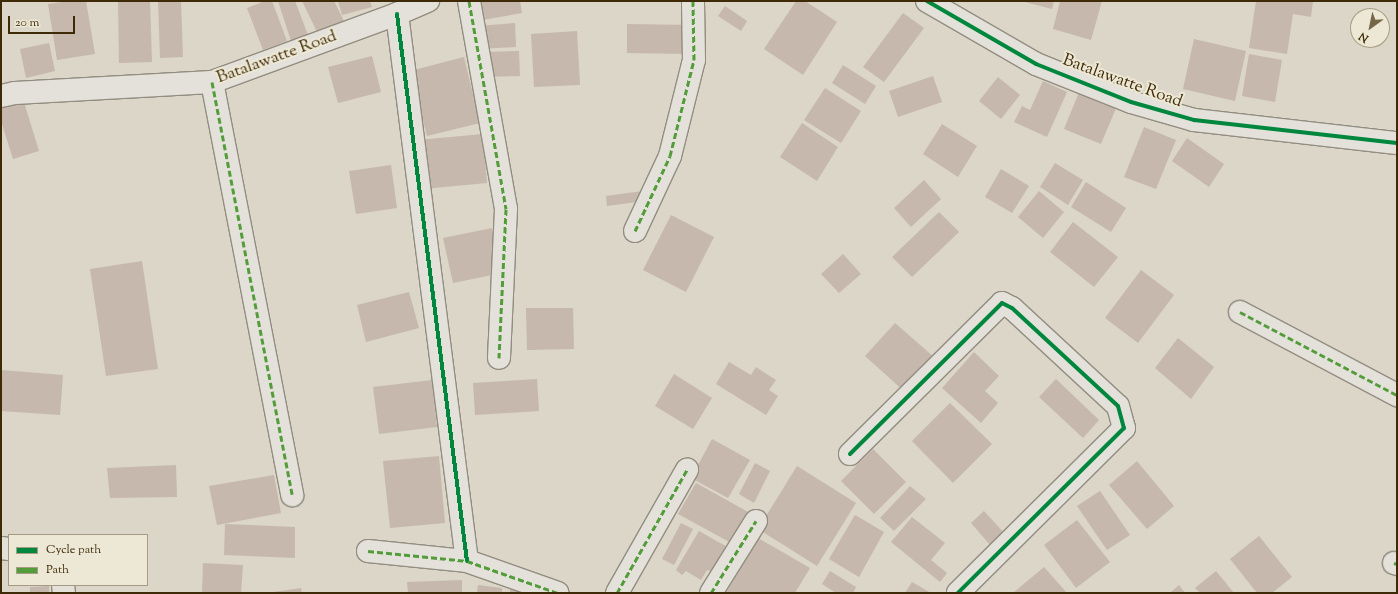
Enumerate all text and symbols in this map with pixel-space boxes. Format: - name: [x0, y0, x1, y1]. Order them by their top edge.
- scale bar: [10, 8, 77, 34]
- north arrow: [1350, 8, 1390, 48]
- text: 20 m: [15, 14, 39, 32]
- street label: Batalawatte Road: [214, 27, 340, 89]
- text: N: [1356, 28, 1372, 46]
- street label: Batalawatte Road: [1059, 51, 1185, 113]
- legend: [8, 534, 148, 586]
- text: Cycle path: [46, 541, 101, 559]
- text: Path: [46, 561, 69, 579]

